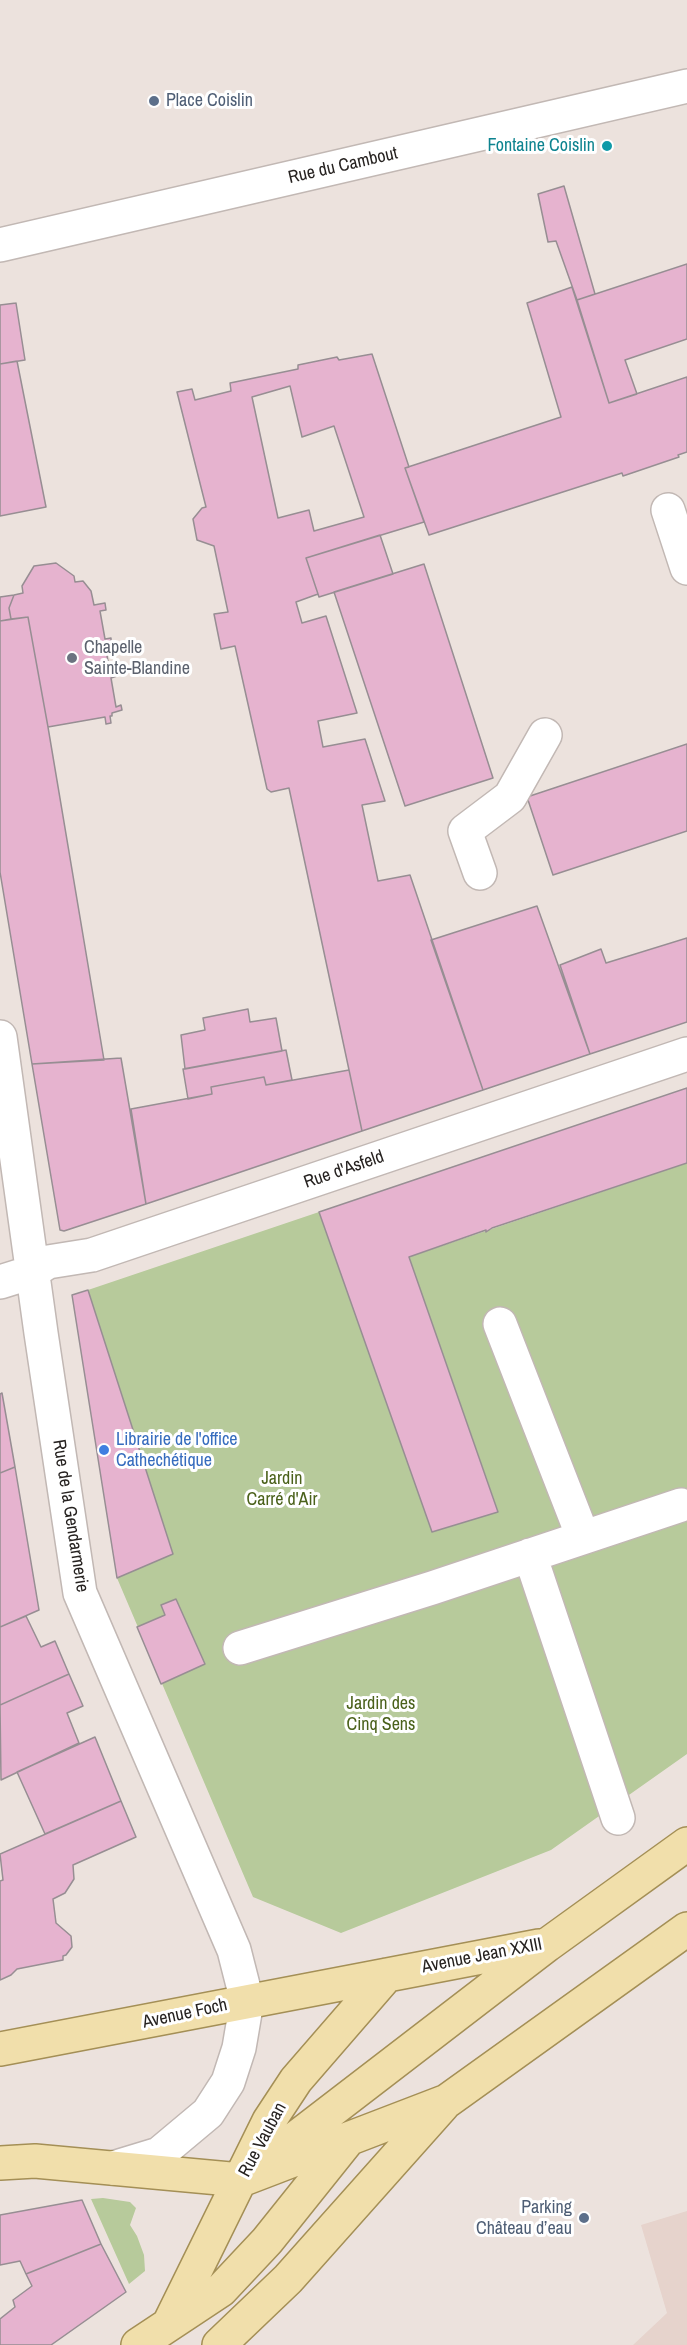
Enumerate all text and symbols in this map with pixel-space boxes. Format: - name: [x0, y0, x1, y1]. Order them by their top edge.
- place label: Place Coislin: [166, 90, 253, 112]
- marker: Place Coislin: [147, 94, 161, 108]
- place label: Fontaine Coislin: [487, 135, 595, 157]
- marker: Fontaine Coislin: [600, 139, 614, 153]
- street label: Rue du Cambout: [286, 143, 400, 189]
- place label: Chapelle Sainte-Blandine: [84, 637, 190, 680]
- marker: Chapelle Sainte-Blandine: [65, 651, 79, 665]
- street label: Rue d'Asfeld: [301, 1146, 387, 1194]
- place label: Librairie de l'office Cathechétique: [116, 1429, 238, 1472]
- street label: Rue de la Gendarmerie: [47, 1438, 93, 1594]
- marker: Librairie de l'office Cathechétique: [97, 1443, 111, 1457]
- park label: Jardin Carré d'Air: [247, 1468, 317, 1510]
- park label: Jardin des Cinq Sens: [347, 1693, 415, 1736]
- street label: Avenue Jean XXIII: [420, 1934, 544, 1978]
- street label: Avenue Foch: [141, 1994, 229, 2034]
- street label: Rue Vauban: [234, 2099, 292, 2181]
- place label: Parking Château d’eau: [476, 2197, 572, 2240]
- marker: Parking Château d’eau: [577, 2211, 591, 2225]

